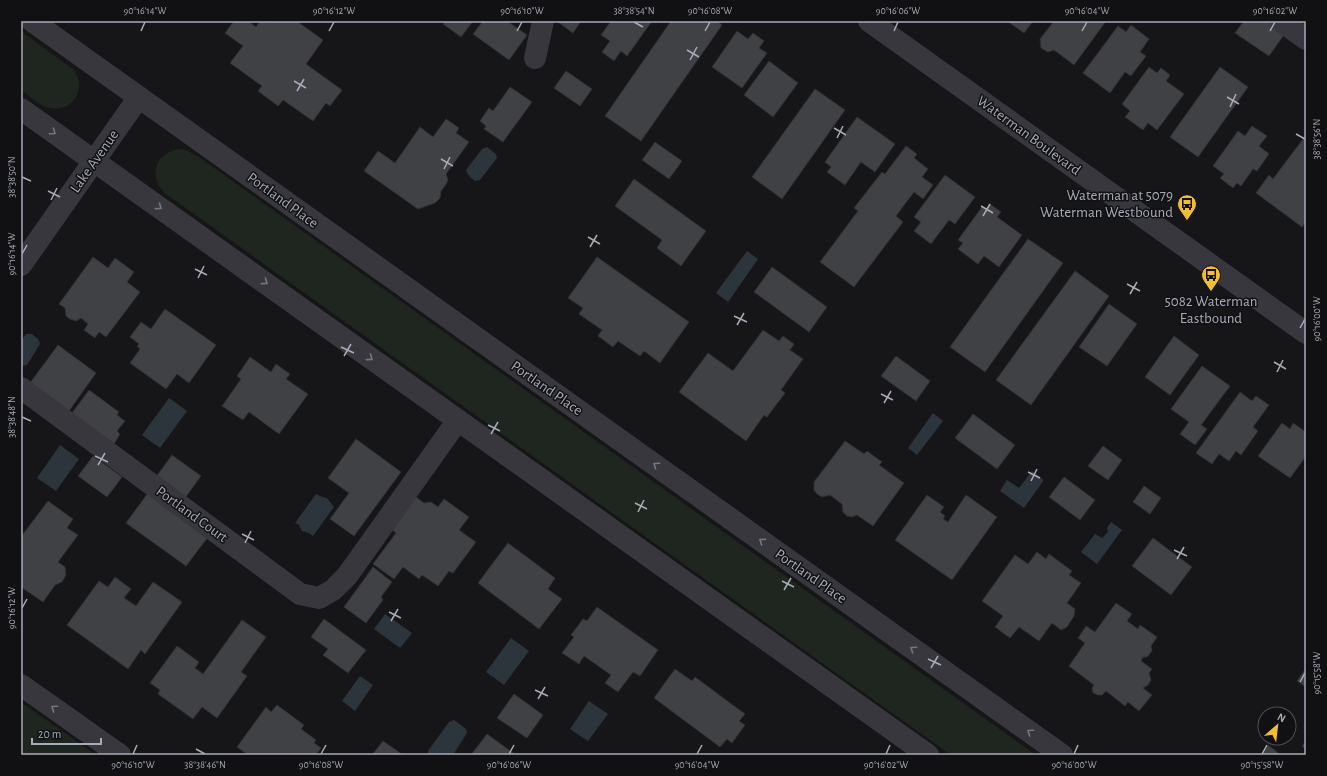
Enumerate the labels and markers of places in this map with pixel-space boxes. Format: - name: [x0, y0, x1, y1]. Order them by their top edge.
- place label: Waterman at 5079 Waterman Westbound: [1040, 188, 1173, 220]
- bus stop icon: Waterman at 5079 Waterman Westbound: [1176, 193, 1198, 221]
- bus stop icon: 5082 Waterman Eastbound: [1200, 264, 1222, 292]
- place label: 5082 Waterman Eastbound: [1165, 294, 1257, 326]

